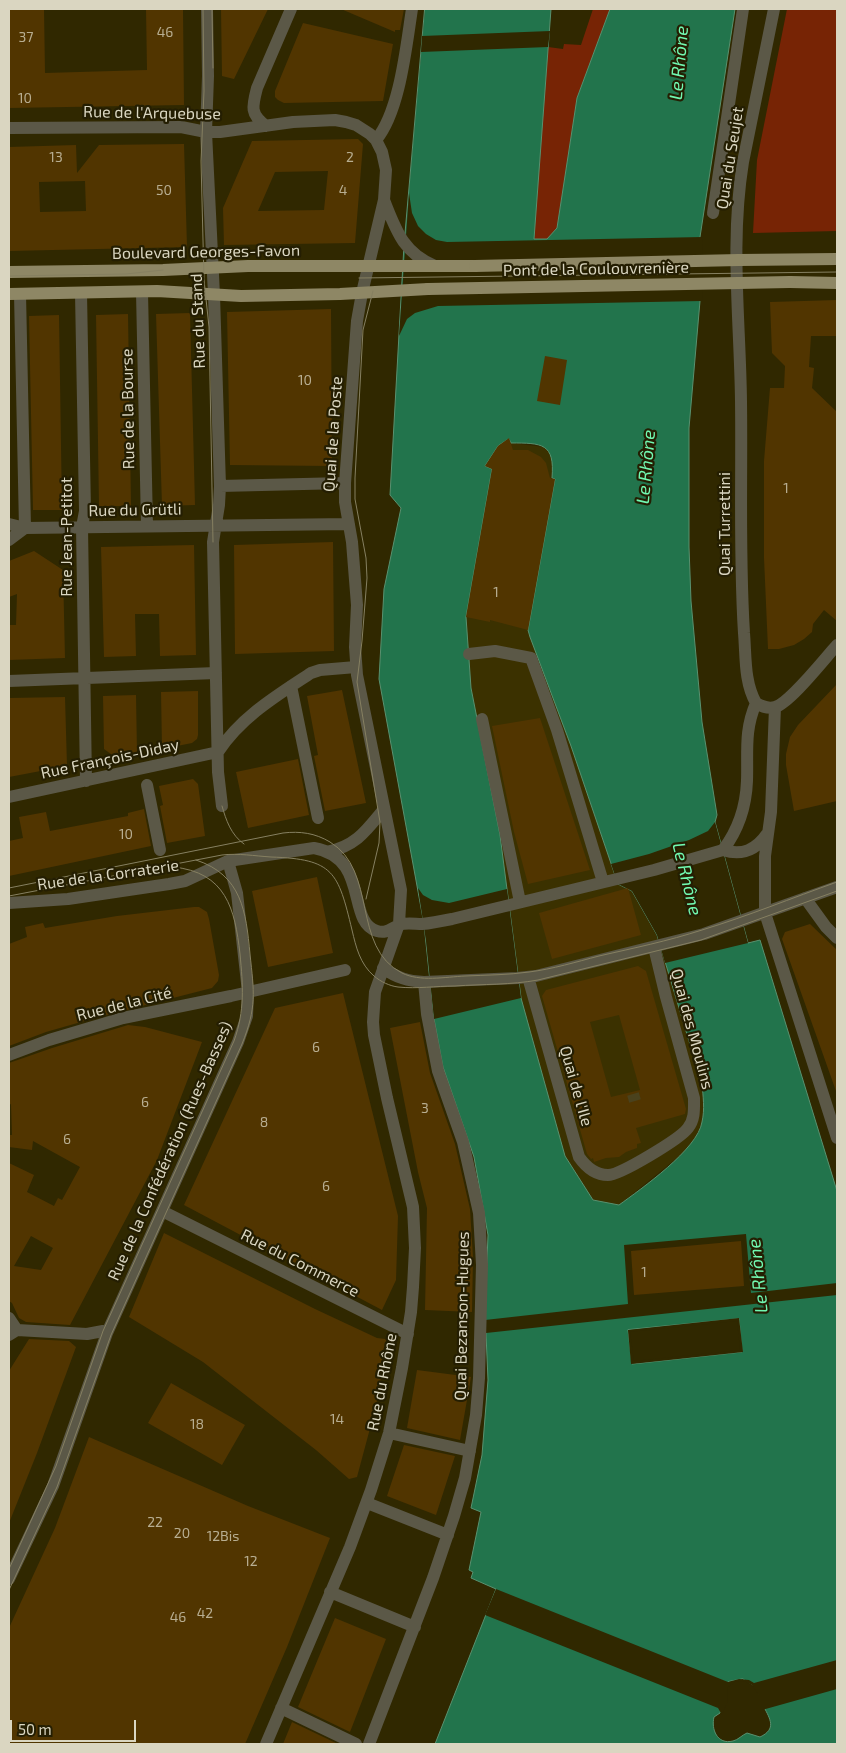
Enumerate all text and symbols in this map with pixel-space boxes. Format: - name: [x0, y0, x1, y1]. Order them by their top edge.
- house number: 46: [157, 24, 173, 40]
- water label: Le Rhône: [665, 25, 693, 101]
- house number: 37: [19, 29, 33, 45]
- house number: 10: [18, 90, 32, 106]
- street label: Rue de l'Arquebuse: [83, 102, 221, 124]
- street label: Quai du Seujet: [712, 105, 748, 211]
- house number: 13: [49, 149, 63, 165]
- house number: 2: [346, 149, 354, 165]
- house number: 50: [156, 182, 172, 198]
- house number: 4: [339, 182, 347, 198]
- street label: Boulevard Georges-Favon: [112, 241, 300, 263]
- street label: Pont de la Coulouvrenière: [503, 258, 689, 280]
- street label: Rue du Stand: [187, 273, 209, 369]
- street label: Rue de la Bourse: [117, 348, 139, 470]
- house number: 10: [298, 372, 312, 388]
- street label: Quai de la Poste: [319, 376, 347, 492]
- water label: Le Rhône: [632, 429, 660, 505]
- street label: Quai Turrettini: [715, 472, 735, 576]
- street label: Rue Jean-Petitot: [57, 477, 77, 597]
- house number: 1: [783, 480, 789, 496]
- street label: Rue du Grütli: [88, 500, 182, 520]
- house number: 1: [493, 584, 499, 600]
- street label: Rue François-Diday: [39, 735, 181, 783]
- house number: 10: [119, 826, 133, 842]
- water label: Le Rhône: [668, 840, 706, 918]
- street label: Rue de la Corraterie: [36, 856, 180, 894]
- street label: Quai des Moulins: [667, 967, 717, 1091]
- street label: Rue de la Cité: [74, 983, 174, 1025]
- street label: Rue de la Confédération (Rues-Basses): [104, 1018, 236, 1284]
- house number: 6: [312, 1039, 320, 1055]
- street label: Quai de l'Ile: [555, 1044, 597, 1128]
- house number: 6: [141, 1094, 149, 1110]
- house number: 3: [421, 1100, 429, 1116]
- house number: 8: [260, 1114, 268, 1130]
- house number: 6: [63, 1131, 71, 1147]
- house number: 6: [322, 1178, 330, 1194]
- street label: Rue du Commerce: [238, 1225, 362, 1301]
- street label: Quai Bezanson-Hugues: [451, 1231, 473, 1401]
- water label: Le Rhône: [743, 1238, 773, 1314]
- house number: 1: [641, 1264, 647, 1280]
- street label: Rue du Rhône: [363, 1331, 401, 1433]
- house number: 14: [330, 1411, 344, 1427]
- house number: 18: [190, 1416, 204, 1432]
- house number: 22: [147, 1514, 163, 1530]
- house number: 20: [174, 1525, 190, 1541]
- house number: 12Bis: [207, 1528, 239, 1544]
- house number: 12: [244, 1553, 258, 1569]
- house number: 42: [197, 1605, 213, 1621]
- house number: 46: [170, 1609, 186, 1625]
- scale bar: [12, 1710, 139, 1742]
- text: 50 m: [18, 1720, 52, 1738]

